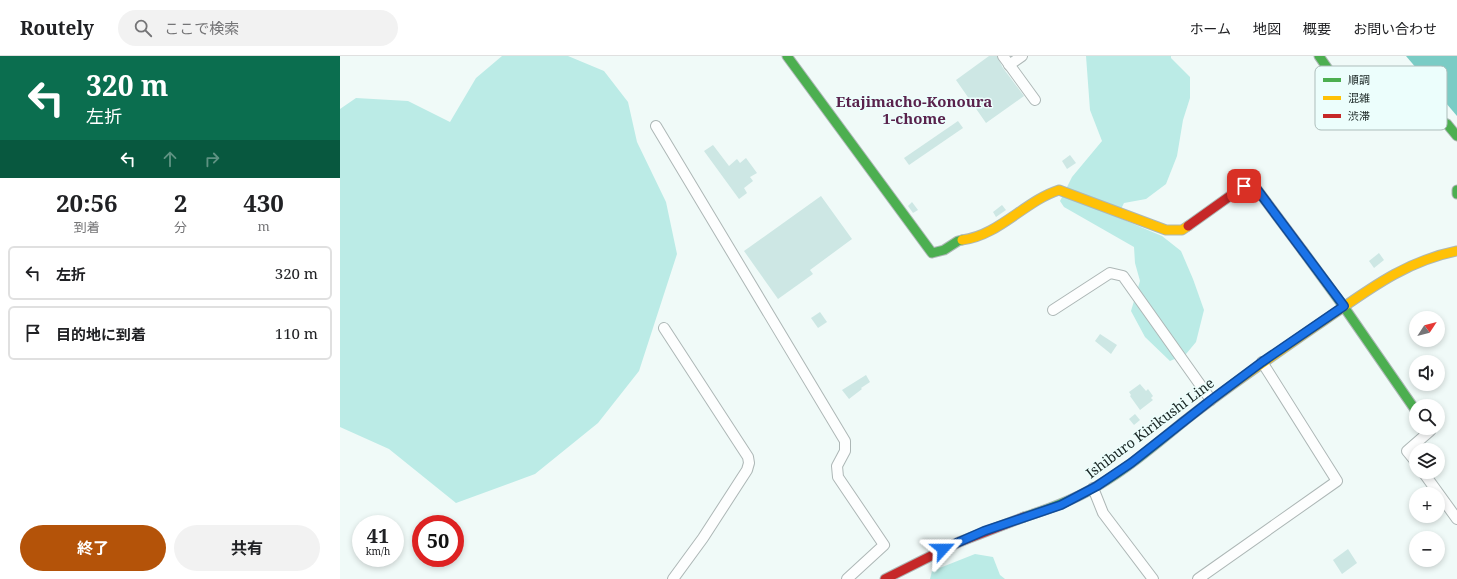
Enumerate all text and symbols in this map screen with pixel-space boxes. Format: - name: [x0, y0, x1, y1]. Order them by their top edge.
- search box: [118, 10, 398, 46]
- text: Routely: [20, 15, 94, 41]
- icon: search: [132, 17, 154, 39]
- text: ここで検索: [164, 18, 239, 38]
- text: ホーム: [1189, 19, 1231, 38]
- text: 地図: [1253, 19, 1281, 38]
- text: 概要: [1303, 19, 1331, 38]
- text: お問い合わせ: [1353, 19, 1437, 38]
- text: 320 m: [86, 66, 168, 104]
- legend: [1315, 66, 1447, 130]
- icon: left: [20, 72, 72, 124]
- text: 順調: [1348, 72, 1370, 87]
- text: 混雑: [1348, 90, 1370, 105]
- district label: Etajimacho-Konoura 1-chome: [836, 91, 992, 128]
- text: 左折: [86, 104, 122, 128]
- text: 渋滞: [1348, 108, 1370, 123]
- icon: left: [117, 148, 139, 170]
- icon: ahead: [159, 148, 181, 170]
- icon: right: [201, 148, 223, 170]
- pin: [1227, 169, 1261, 203]
- icon: arrive: [1233, 175, 1255, 197]
- text: 20:56: [56, 186, 118, 219]
- text: 2: [174, 186, 187, 219]
- text: 430: [243, 186, 284, 219]
- text: m: [257, 217, 270, 235]
- text: 到着: [74, 218, 100, 236]
- text: 分: [174, 218, 187, 236]
- icon: left: [22, 262, 44, 284]
- text: 320 m: [275, 263, 318, 283]
- text: 左折: [56, 264, 86, 284]
- north arrow: [1409, 311, 1445, 347]
- map controls: [1409, 311, 1445, 567]
- icon: arrive: [22, 322, 44, 344]
- text: 110 m: [275, 323, 318, 343]
- text: 目的地に到着: [56, 324, 146, 344]
- button: sound: [1409, 355, 1445, 391]
- street label: Ishiburo Kirikushi Line: [1082, 373, 1218, 482]
- button: search: [1409, 399, 1445, 435]
- button: layers: [1409, 443, 1445, 479]
- button: +: [1409, 487, 1445, 523]
- speed limit sign: 50: [412, 515, 464, 567]
- text: 41: [367, 522, 389, 549]
- button: 終了: [20, 525, 166, 571]
- button: 共有: [174, 525, 320, 571]
- position arrow: [922, 528, 964, 570]
- button: −: [1409, 531, 1445, 567]
- text: km/h: [366, 544, 390, 558]

